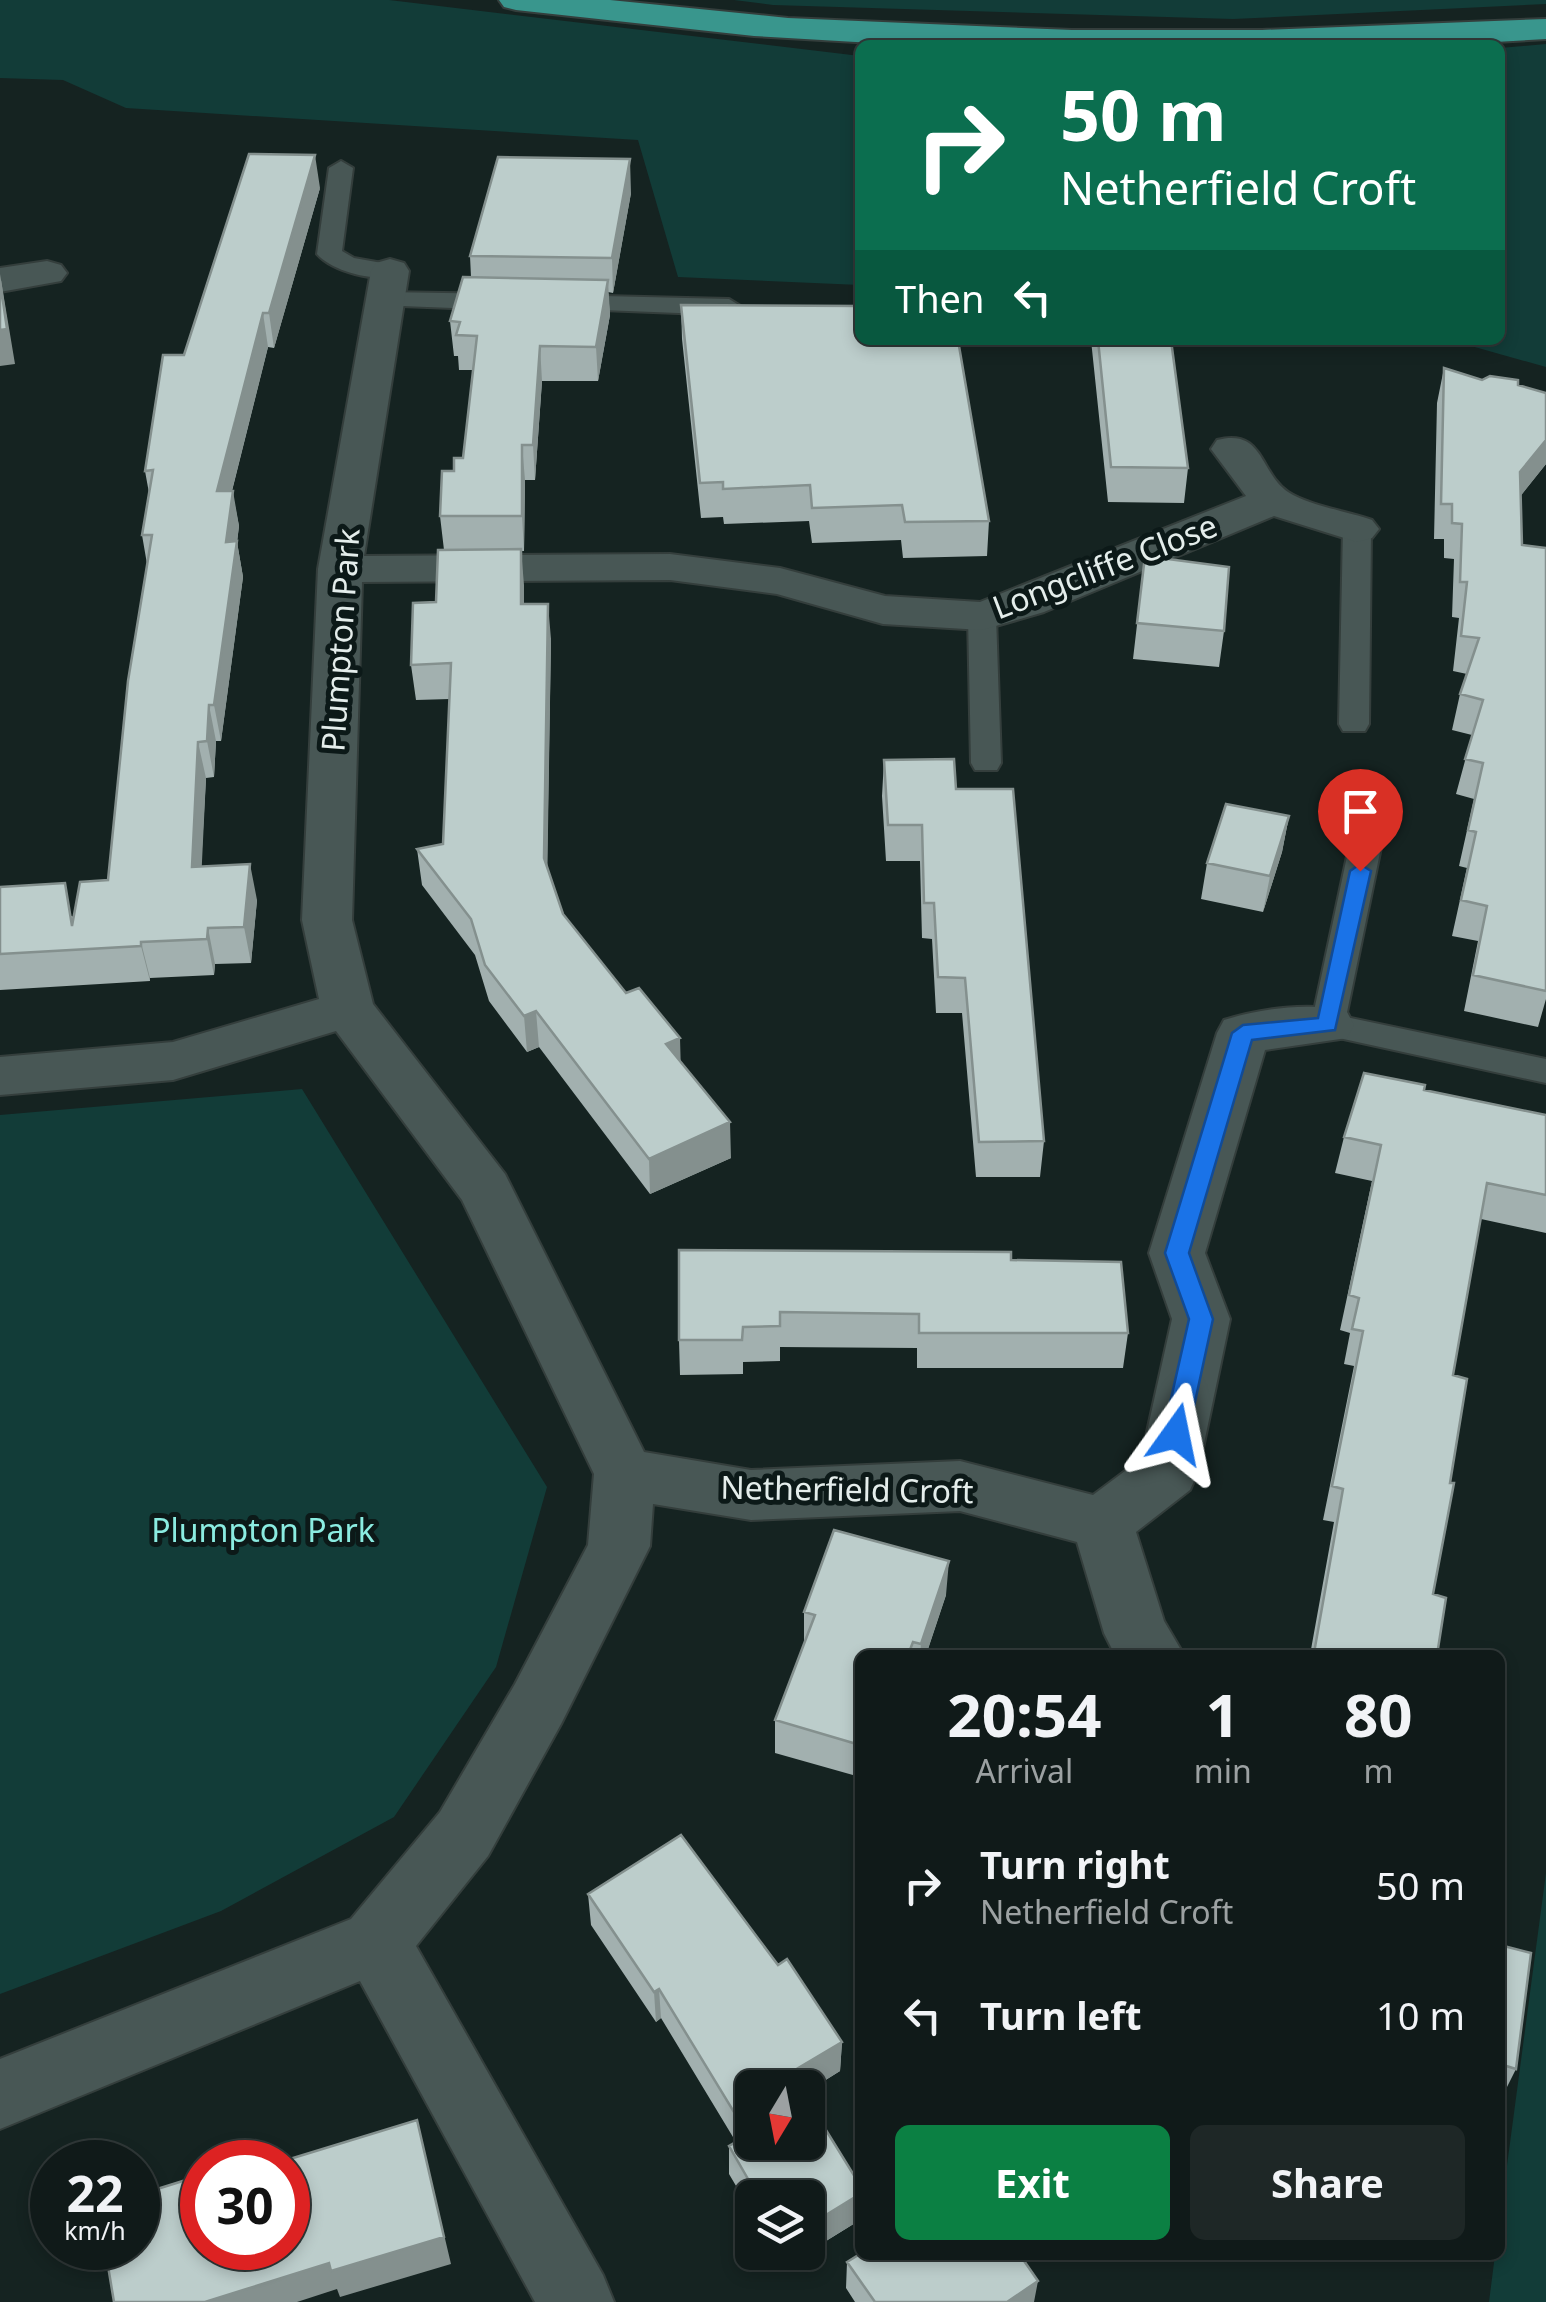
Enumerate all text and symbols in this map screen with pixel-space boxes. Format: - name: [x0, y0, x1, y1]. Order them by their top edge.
- text: 50 m: [1060, 66, 1227, 162]
- icon: right: [895, 80, 1025, 210]
- text: Netherfield Croft: [1060, 157, 1416, 218]
- icon: left: [1005, 270, 1060, 325]
- text: Then: [895, 272, 985, 324]
- street label: Longcliffe Close: [986, 503, 1223, 628]
- street label: Plumpton Park: [310, 527, 369, 753]
- pin: [1318, 769, 1403, 872]
- icon: arrive: [1333, 784, 1388, 839]
- position arrow: [1124, 1382, 1228, 1486]
- street label: Netherfield Croft: [720, 1465, 974, 1512]
- park label: Plumpton Park: [151, 1508, 375, 1551]
- text: 20:54: [947, 1673, 1101, 1755]
- text: 1: [1206, 1673, 1240, 1755]
- text: 80: [1344, 1673, 1413, 1755]
- text: Arrival: [976, 1749, 1073, 1792]
- text: min: [1194, 1749, 1252, 1792]
- text: m: [1363, 1749, 1393, 1792]
- text: Turn right: [980, 1838, 1170, 1890]
- icon: right: [895, 1858, 950, 1913]
- text: 50 m: [1376, 1859, 1465, 1911]
- text: Netherfield Croft: [980, 1890, 1233, 1933]
- icon: left: [895, 1988, 950, 2043]
- text: Turn left: [980, 1989, 1142, 2041]
- text: 10 m: [1376, 1989, 1465, 2041]
- north arrow: [735, 2070, 825, 2160]
- map controls: [735, 2070, 825, 2270]
- button: Exit: [895, 2125, 1170, 2240]
- button: Share: [1190, 2125, 1465, 2240]
- speed limit sign: 30: [180, 2140, 310, 2270]
- text: 22: [66, 2159, 124, 2227]
- button: layers: [735, 2180, 825, 2270]
- text: km/h: [64, 2213, 126, 2247]

